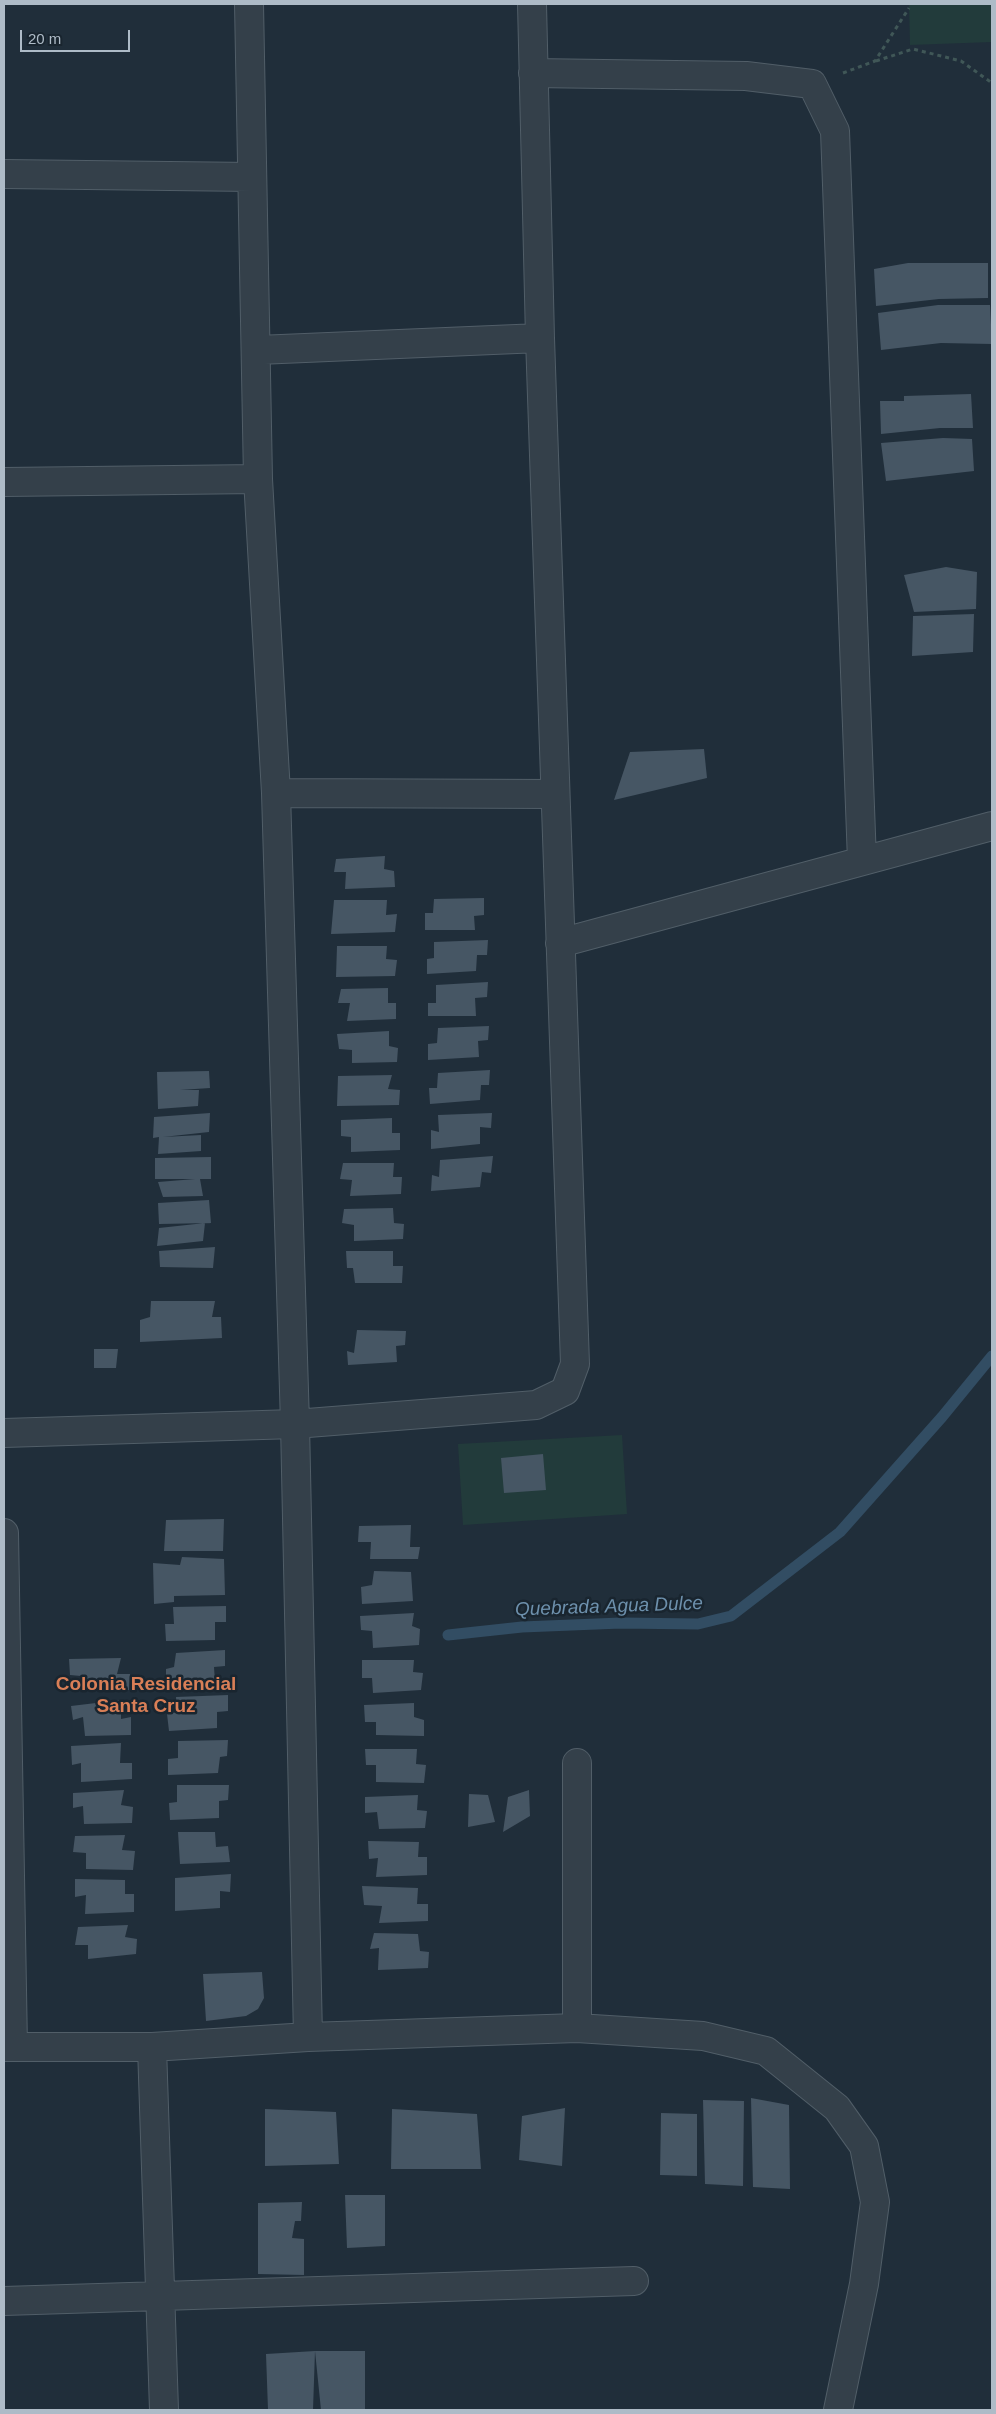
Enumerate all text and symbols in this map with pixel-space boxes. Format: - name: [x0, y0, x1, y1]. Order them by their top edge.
- scale bar: [22, 20, 132, 52]
- text: 20 m: [28, 30, 61, 47]
- water label: Quebrada Agua Dulce: [515, 1592, 703, 1622]
- district label: Colonia Residencial Santa Cruz: [56, 1674, 236, 1718]

